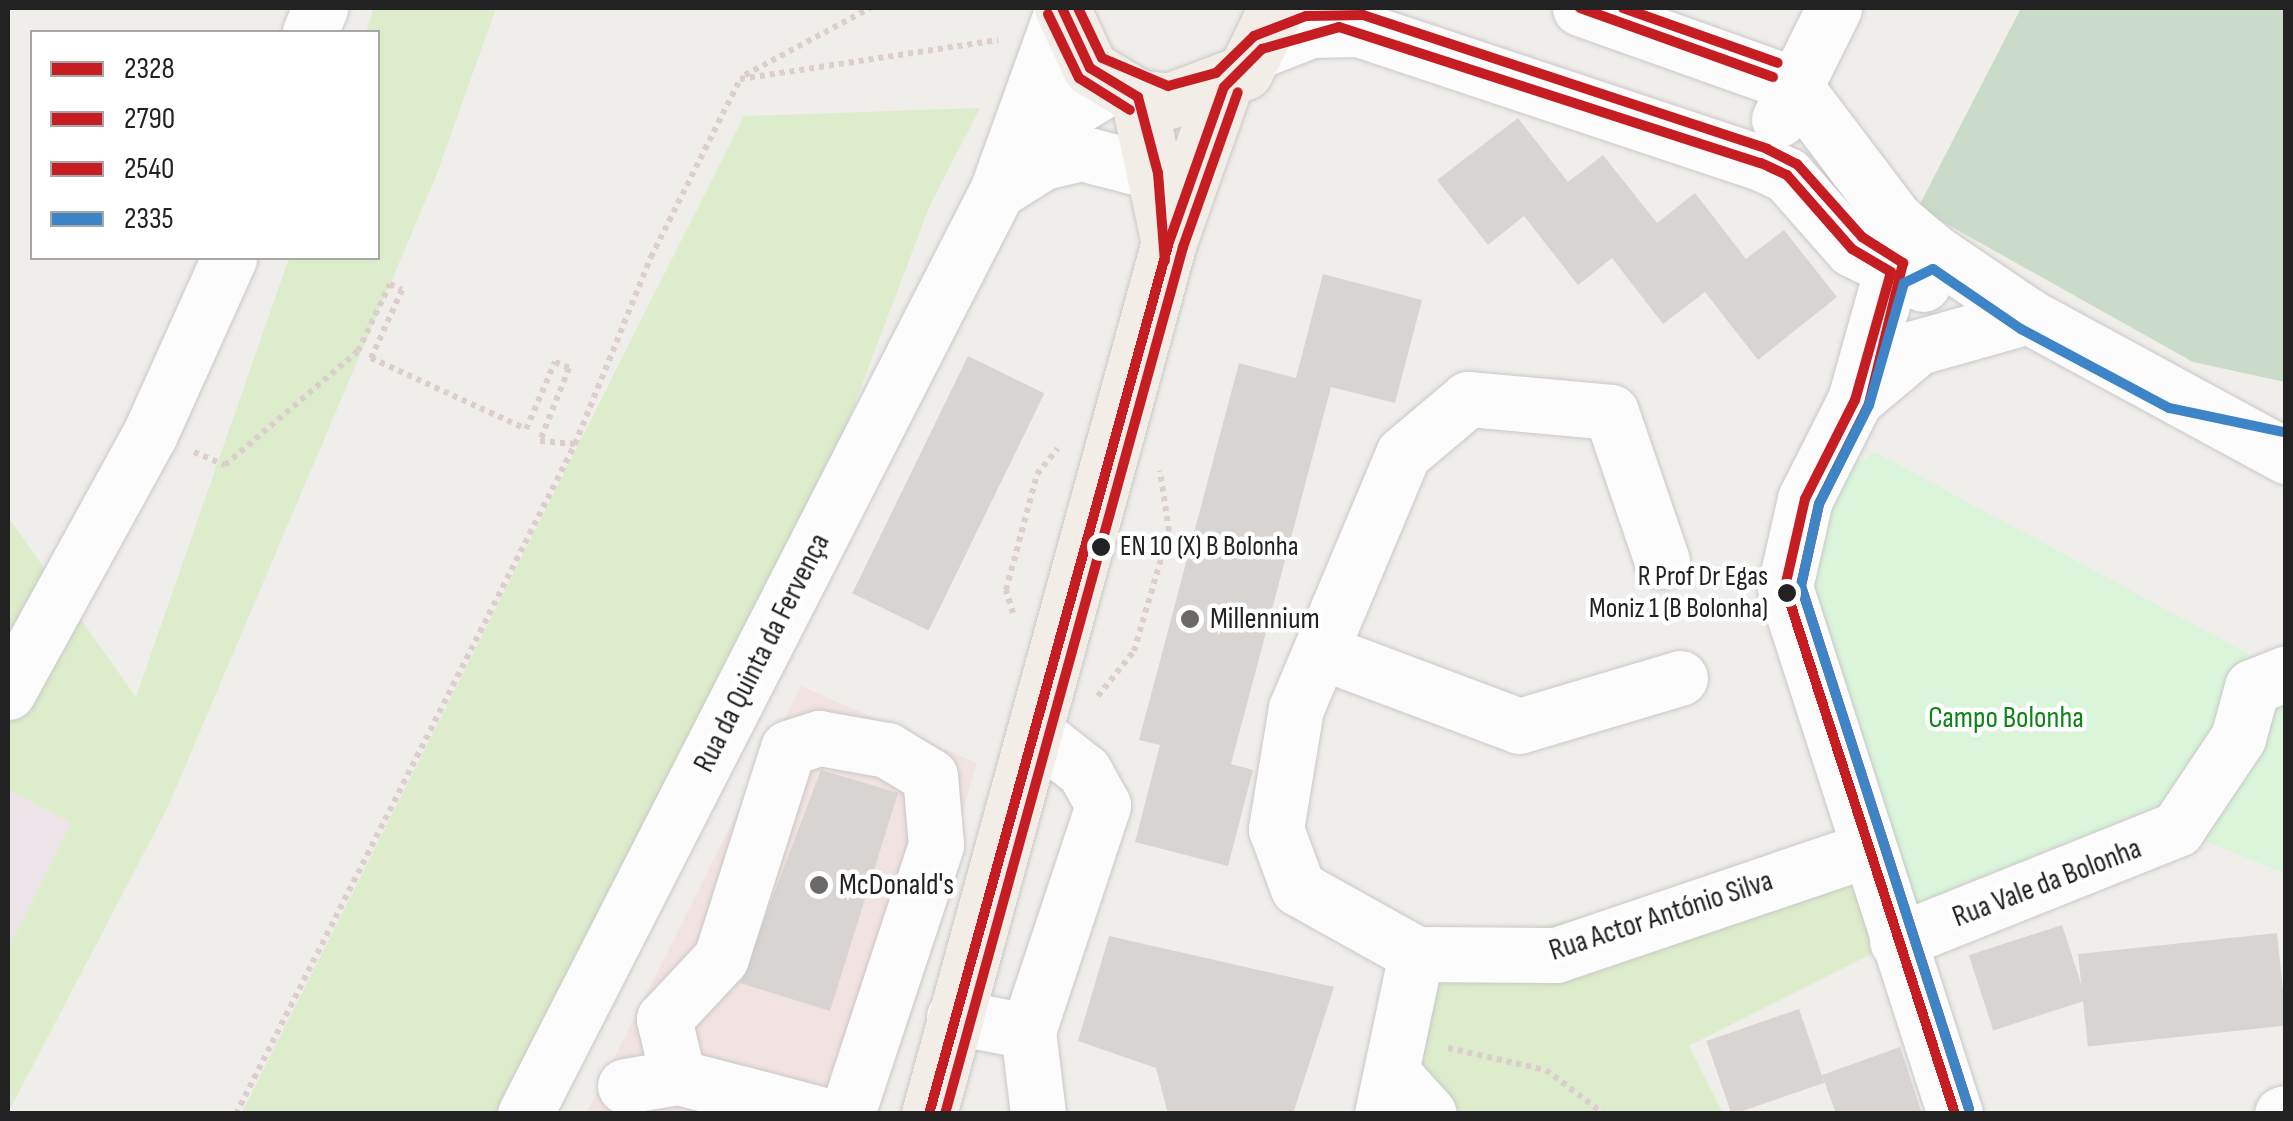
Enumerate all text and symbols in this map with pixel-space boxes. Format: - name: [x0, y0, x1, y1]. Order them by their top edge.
- legend: [30, 30, 380, 260]
- text: 2328: [124, 51, 175, 87]
- text: 2790: [124, 101, 175, 137]
- text: 2540: [124, 151, 174, 187]
- text: 2335: [124, 201, 174, 237]
- street label: Rua da Quinta da Fervença: [686, 528, 838, 778]
- place label: EN 10 (X) B Bolonha: [1120, 530, 1299, 564]
- marker: EN 10 (X) B Bolonha: [1091, 537, 1111, 557]
- place label: R Prof Dr Egas Moniz 1 (B Bolonha): [1589, 560, 1768, 626]
- marker: R Prof Dr Egas Moniz 1 (B Bolonha): [1777, 583, 1797, 603]
- place label: Millennium: [1210, 601, 1320, 637]
- marker: Millennium: [1179, 608, 1201, 630]
- park label: Campo Bolonha: [1928, 700, 2084, 736]
- street label: Rua Vale da Bolonha: [1948, 831, 2146, 935]
- street label: Rua Actor António Silva: [1545, 863, 1777, 969]
- place label: McDonald's: [839, 867, 954, 903]
- marker: McDonald's: [808, 874, 830, 896]

